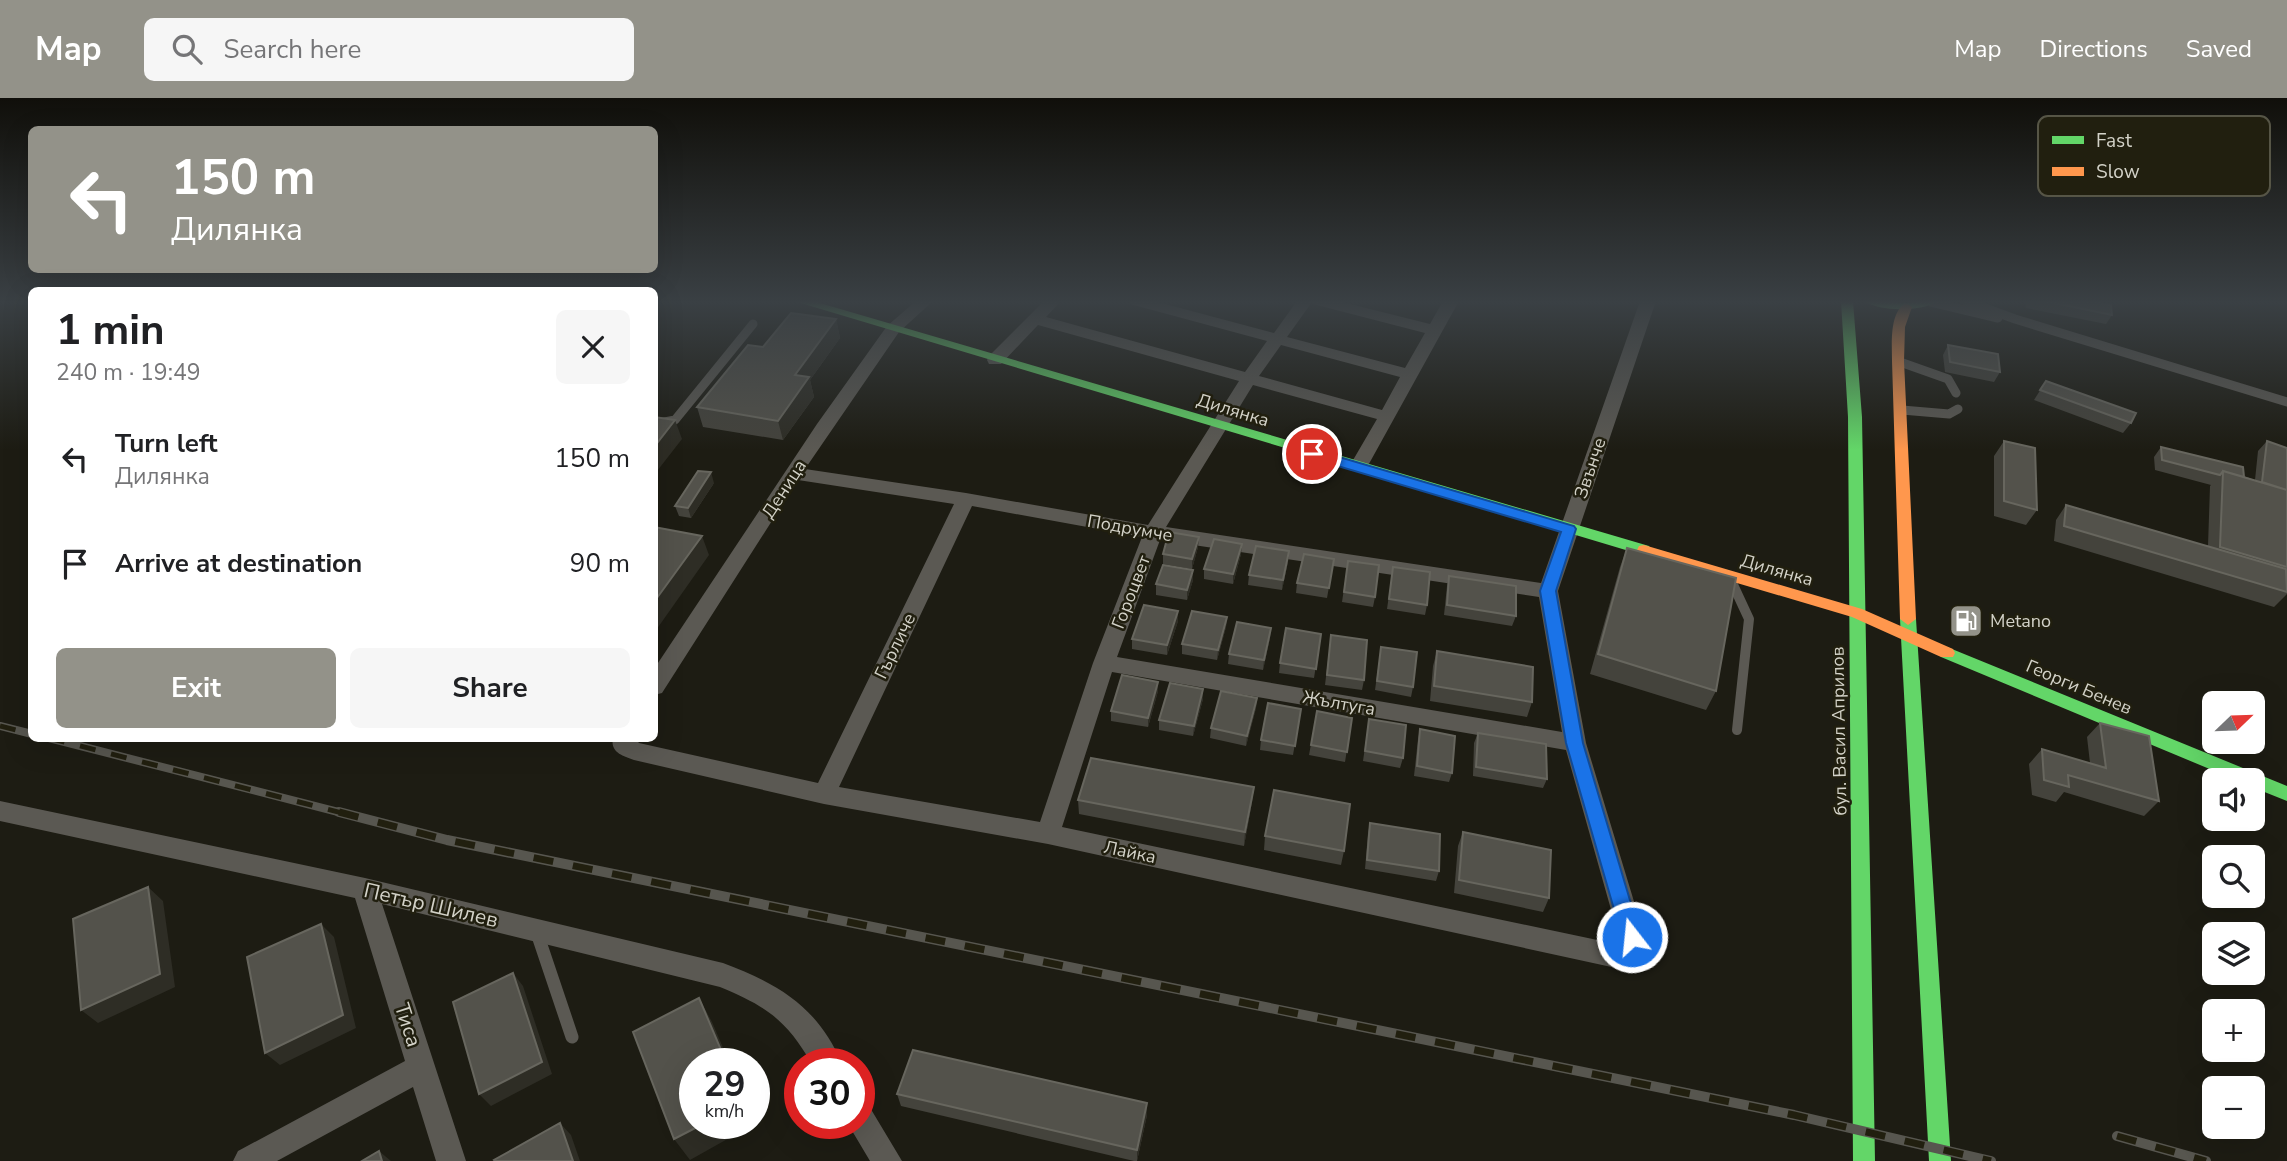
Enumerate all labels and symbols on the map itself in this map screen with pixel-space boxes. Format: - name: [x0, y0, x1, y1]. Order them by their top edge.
- legend: [2038, 116, 2270, 196]
- text: Fast: [2096, 128, 2132, 154]
- text: Slow: [2096, 159, 2140, 185]
- street label: Дилянка: [1194, 388, 1272, 432]
- pin: [1282, 424, 1342, 484]
- street label: Звънче: [1568, 434, 1612, 502]
- street label: Деница: [756, 455, 812, 523]
- street label: Подрумче: [1086, 509, 1174, 547]
- street label: Дилянка: [1738, 548, 1816, 592]
- street label: Гороцвет: [1106, 552, 1156, 632]
- fuel station icon: Metano: [1947, 602, 1985, 640]
- street label: Гърличе: [869, 609, 921, 683]
- place label: Metano: [1990, 609, 2051, 633]
- street label: бул. Васил Априлов: [1826, 646, 1852, 816]
- street label: Георги Бенев: [2022, 654, 2136, 720]
- street label: Жълтуга: [1301, 685, 1377, 721]
- north arrow: [2202, 691, 2264, 754]
- street label: Лайка: [1102, 835, 1158, 869]
- street label: Петър Шилев: [361, 876, 501, 934]
- position arrow: [1595, 900, 1669, 974]
- street label: Тиса: [388, 999, 428, 1051]
- speed limit sign: 30: [784, 1048, 875, 1139]

